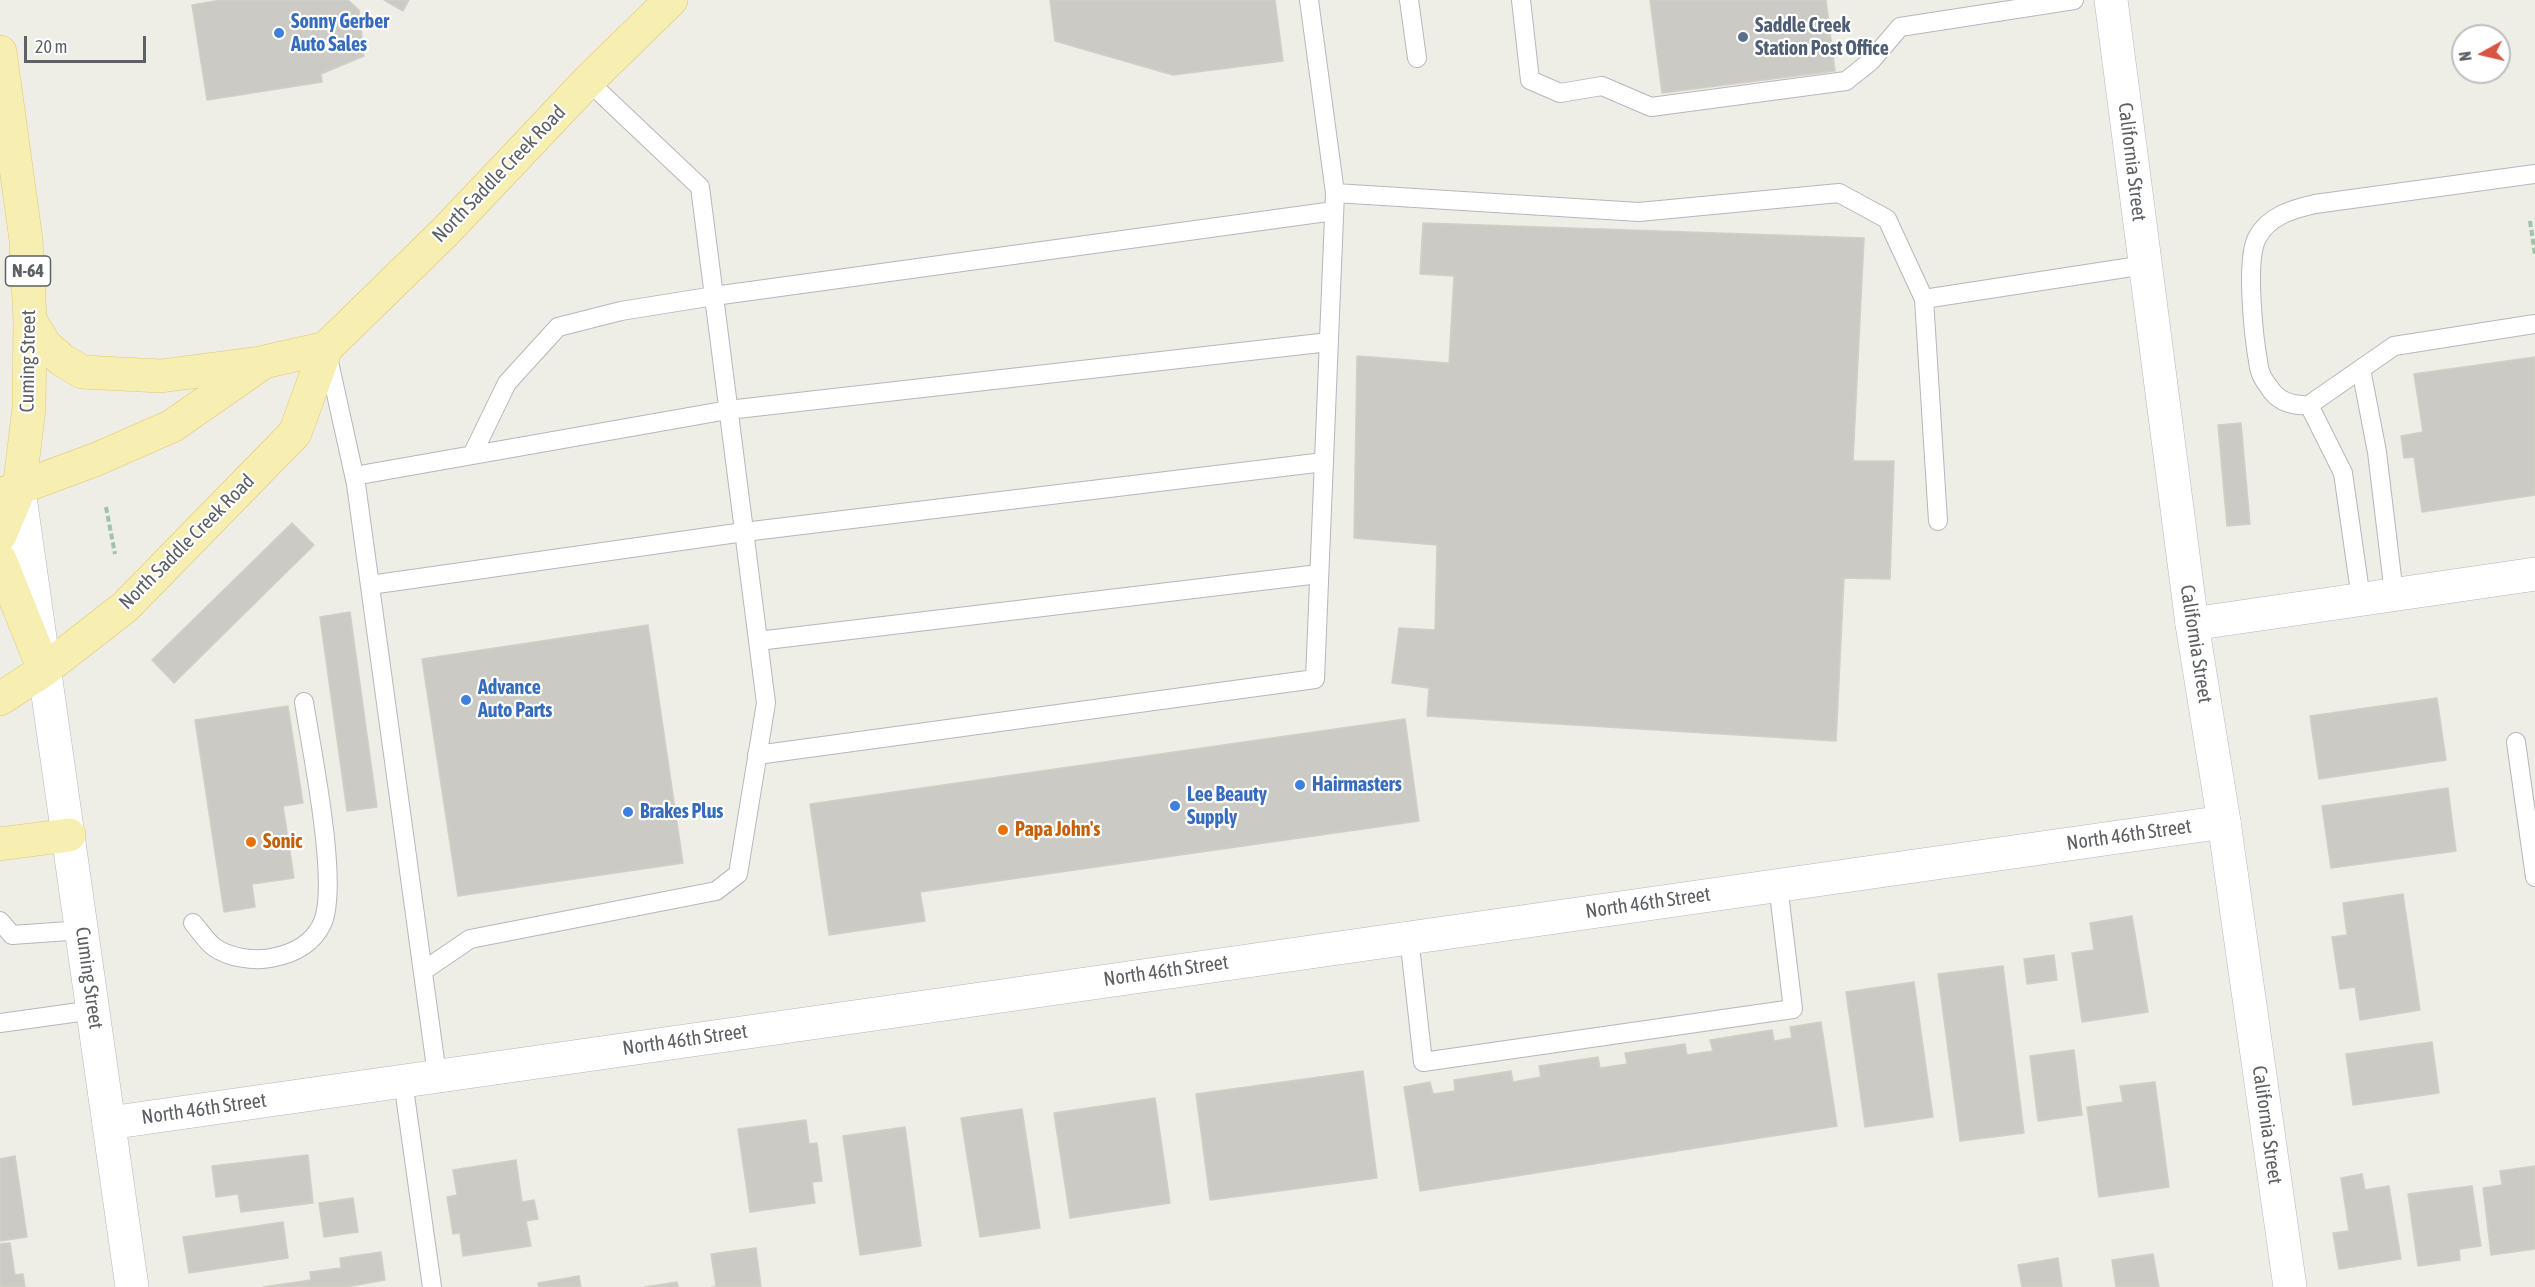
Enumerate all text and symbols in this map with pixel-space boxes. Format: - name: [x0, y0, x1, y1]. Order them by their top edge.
- place label: Sonny Gerber Auto Sales: [291, 10, 389, 57]
- place label: Saddle Creek Station Post Office: [1755, 14, 1889, 61]
- scale bar: [27, 24, 148, 62]
- north arrow: [2451, 24, 2511, 84]
- marker: Sonny Gerber Auto Sales: [272, 26, 286, 40]
- marker: Saddle Creek Station Post Office: [1736, 30, 1750, 44]
- text: 20 m: [35, 36, 67, 57]
- text: N: [2456, 50, 2475, 62]
- street label: North Saddle Creek Road: [427, 100, 571, 248]
- street label: California Street: [2113, 101, 2151, 223]
- road number: N-64: [6, 256, 51, 286]
- street label: Cuming Street: [15, 310, 41, 412]
- street label: North Saddle Creek Road: [114, 469, 260, 615]
- street label: California Street: [2175, 583, 2217, 705]
- place label: Advance Auto Parts: [478, 676, 552, 723]
- marker: Advance Auto Parts: [459, 693, 473, 707]
- place label: Hairmasters: [1312, 773, 1402, 797]
- marker: Hairmasters: [1293, 778, 1307, 792]
- place label: Lee Beauty Supply: [1187, 783, 1267, 830]
- marker: Lee Beauty Supply: [1168, 799, 1182, 813]
- place label: Brakes Plus: [640, 800, 723, 824]
- marker: Brakes Plus: [621, 805, 635, 819]
- street label: North 46th Street: [2065, 814, 2193, 856]
- place label: Papa John's: [1015, 818, 1100, 842]
- marker: Papa John's: [996, 823, 1010, 837]
- place label: Sonic: [263, 830, 302, 854]
- marker: Sonic: [244, 835, 258, 849]
- street label: North 46th Street: [1584, 882, 1712, 924]
- street label: Cuming Street: [70, 926, 108, 1030]
- street label: North 46th Street: [1102, 950, 1230, 992]
- street label: North 46th Street: [621, 1019, 749, 1061]
- street label: California Street: [2247, 1064, 2287, 1186]
- street label: North 46th Street: [140, 1088, 268, 1130]

